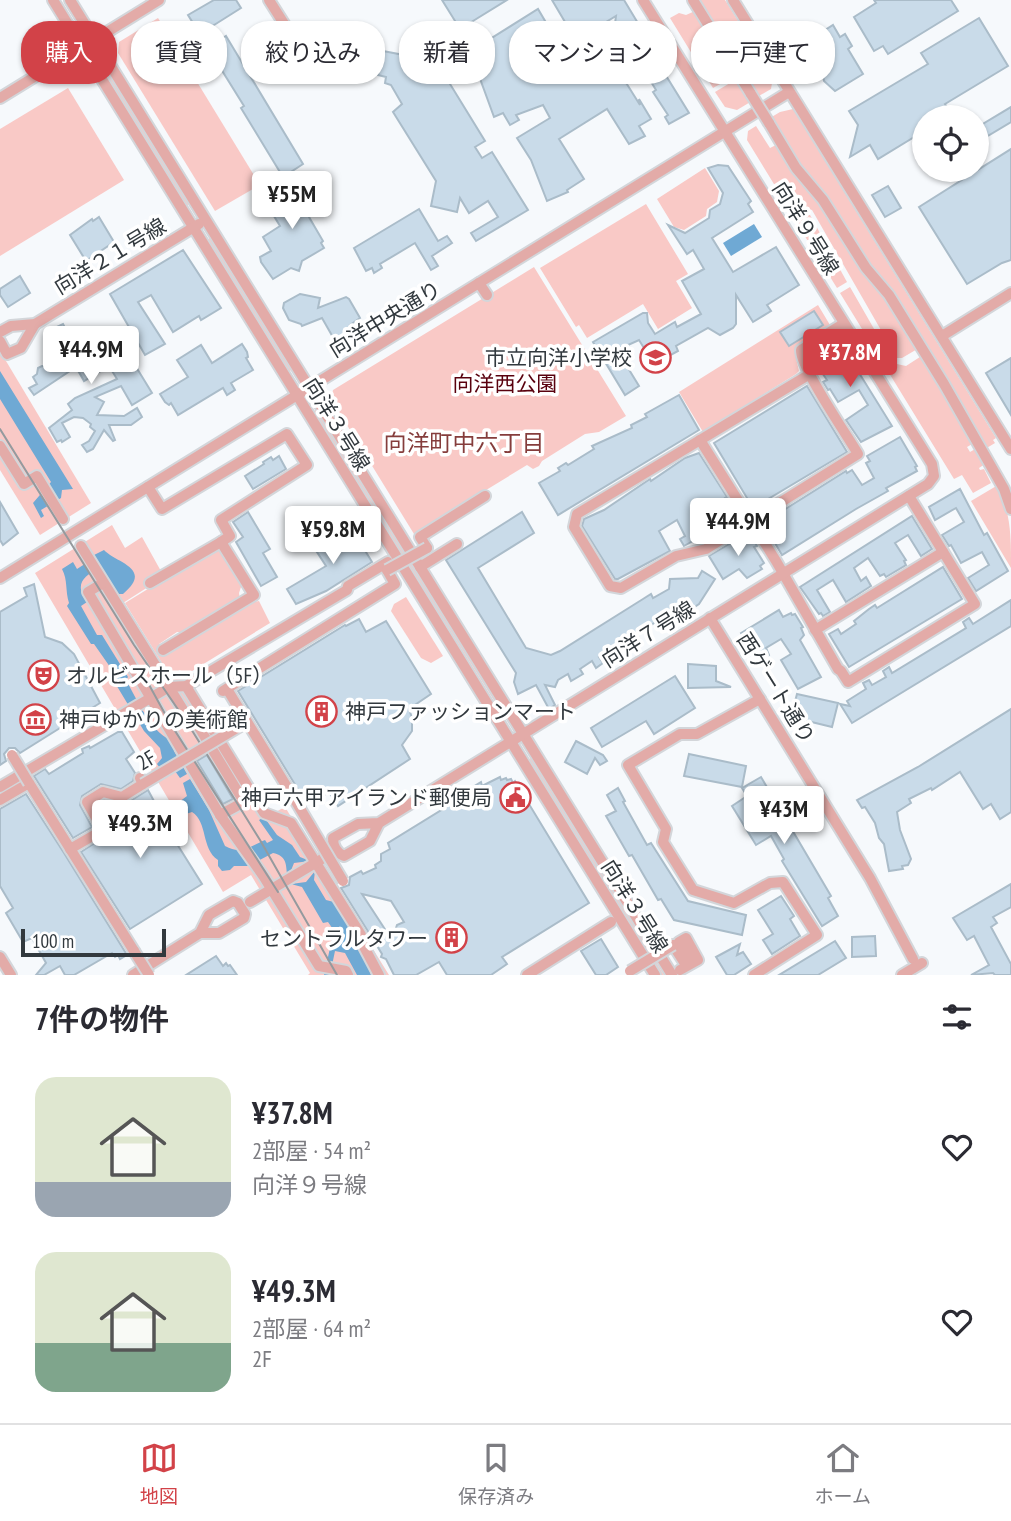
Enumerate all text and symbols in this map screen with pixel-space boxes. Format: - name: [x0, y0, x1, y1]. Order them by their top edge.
- chip: 購入: [21, 21, 117, 84]
- chip: 賃貸: [131, 21, 227, 84]
- chip: 絞り込み: [241, 21, 385, 84]
- chip: 新着: [399, 21, 495, 84]
- chip: マンション: [509, 21, 677, 84]
- chip: 一戸建て: [691, 21, 835, 84]
- map controls: [912, 105, 989, 182]
- button: locate: [912, 105, 989, 182]
- pin: ¥55M: [251, 172, 333, 231]
- street label: 向洋９号線: [767, 176, 845, 280]
- text: ¥55M: [268, 179, 316, 208]
- street label: 向洋２１号線: [49, 212, 171, 300]
- street label: 向洋中央通り: [324, 275, 446, 363]
- pin: ¥44.9M: [34, 326, 148, 386]
- pin: ¥37.8M: [793, 330, 907, 389]
- text: ¥44.9M: [59, 334, 123, 363]
- text: ¥37.8M: [819, 337, 881, 366]
- school or university icon: 市立向洋小学校: [638, 340, 672, 374]
- place label: 市立向洋小学校: [485, 344, 632, 371]
- park label: 向洋西公園: [453, 370, 558, 397]
- street label: 向洋３号線: [298, 372, 376, 476]
- district label: 向洋町中六丁目: [384, 428, 545, 457]
- pin: ¥44.9M: [681, 498, 795, 558]
- pin: ¥59.8M: [276, 506, 390, 566]
- text: ¥44.9M: [706, 506, 770, 535]
- text: ¥59.8M: [301, 514, 365, 543]
- street label: 向洋７号線: [596, 595, 700, 673]
- street label: 西ゲート通り: [731, 627, 821, 749]
- theatre icon: オルビスホール（5F）: [26, 658, 60, 692]
- place label: オルビスホール（5F）: [66, 662, 273, 689]
- building icon: 神戸ファッションマート: [305, 694, 339, 728]
- place label: 神戸ファッションマート: [345, 698, 576, 725]
- museum icon: 神戸ゆかりの美術館: [19, 702, 53, 736]
- place label: 神戸ゆかりの美術館: [59, 706, 248, 733]
- street label: 2F: [131, 744, 161, 776]
- public building icon: 神戸六甲アイランド郵便局: [498, 780, 532, 814]
- place label: 神戸六甲アイランド郵便局: [241, 784, 492, 811]
- pin: ¥43M: [743, 786, 825, 846]
- text: ¥43M: [760, 794, 808, 823]
- pin: ¥49.3M: [83, 800, 197, 860]
- text: ¥49.3M: [108, 808, 172, 837]
- street label: 向洋３号線: [596, 854, 674, 958]
- building icon: セントラルタワー: [434, 921, 468, 955]
- place label: セントラルタワー: [260, 925, 428, 952]
- scale bar: [21, 926, 166, 958]
- text: 100 m: [32, 929, 74, 953]
- icon: filters: [938, 998, 976, 1036]
- text: 7件の物件: [35, 999, 169, 1038]
- text: ¥37.8M: [252, 1093, 333, 1132]
- icon: home: [91, 1105, 175, 1189]
- icon: heart: [938, 1128, 976, 1166]
- text: 2部屋 · 54 m²: [252, 1136, 371, 1165]
- text: 向洋９号線: [252, 1170, 367, 1199]
- text: ¥49.3M: [252, 1271, 336, 1310]
- icon: home: [91, 1280, 175, 1364]
- icon: heart: [938, 1303, 976, 1341]
- text: 2部屋 · 64 m²: [252, 1314, 371, 1343]
- text: 2F: [252, 1344, 272, 1373]
- tab: 地図: [140, 1439, 178, 1508]
- tab: 保存済み: [458, 1439, 534, 1508]
- tab: ホーム: [814, 1439, 871, 1508]

